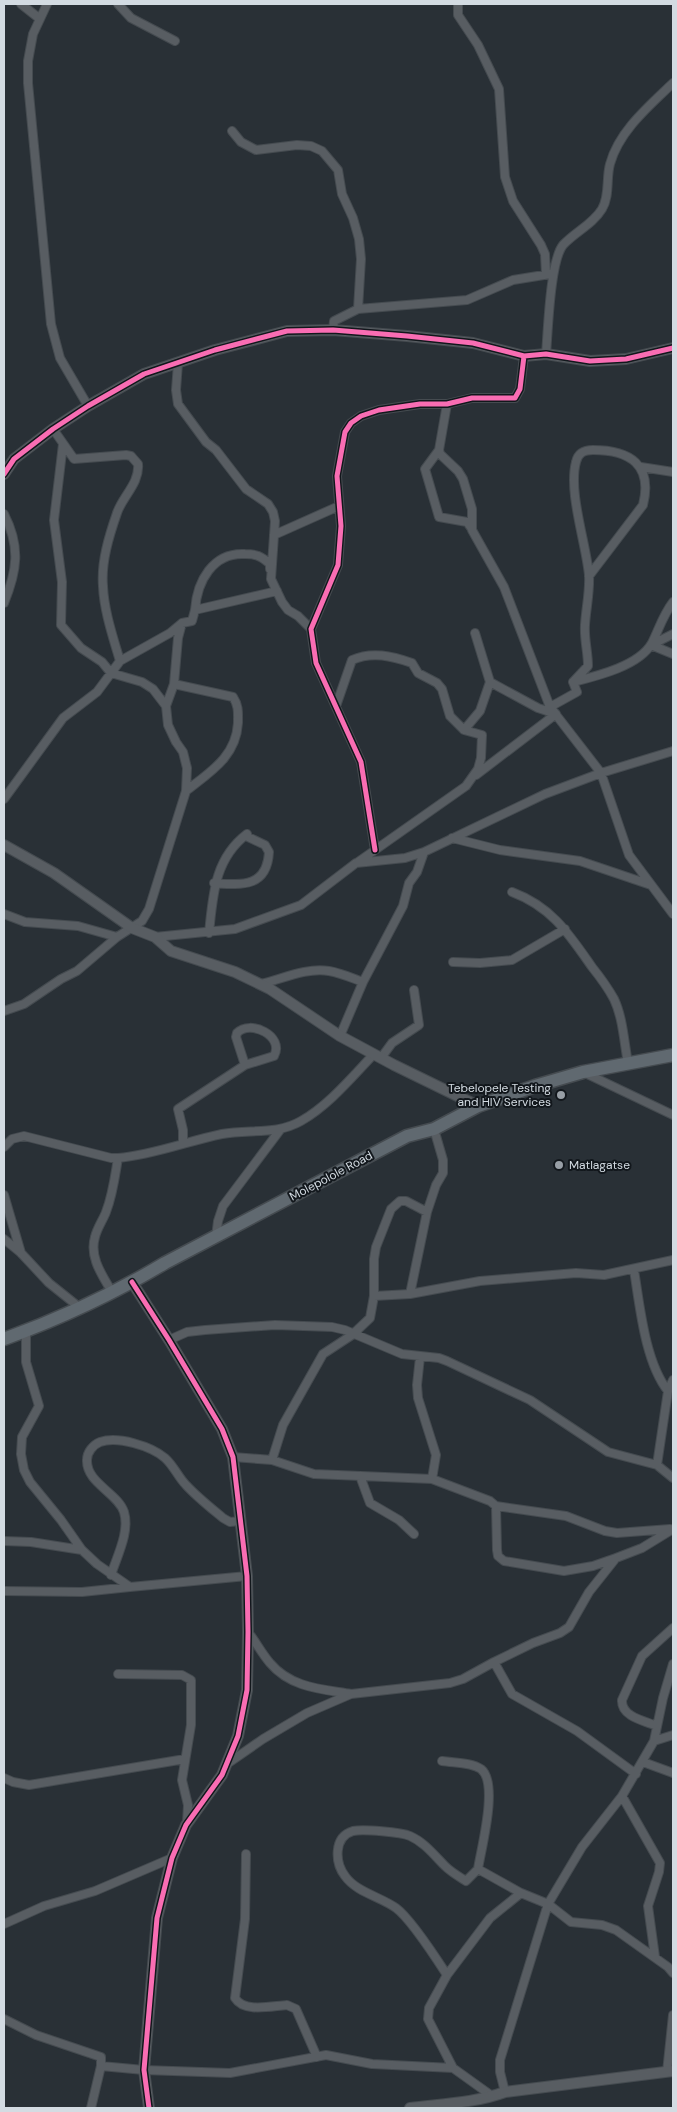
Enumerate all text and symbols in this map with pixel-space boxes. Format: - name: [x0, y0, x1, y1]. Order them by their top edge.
- place label: Tebelopele Testing and HIV Services: [448, 1080, 551, 1110]
- marker: Tebelopele Testing and HIV Services: [555, 1089, 567, 1101]
- street label: Molepolole Road: [287, 1147, 375, 1205]
- place label: Matlagatse: [569, 1157, 630, 1173]
- marker: Matlagatse: [553, 1159, 565, 1171]

